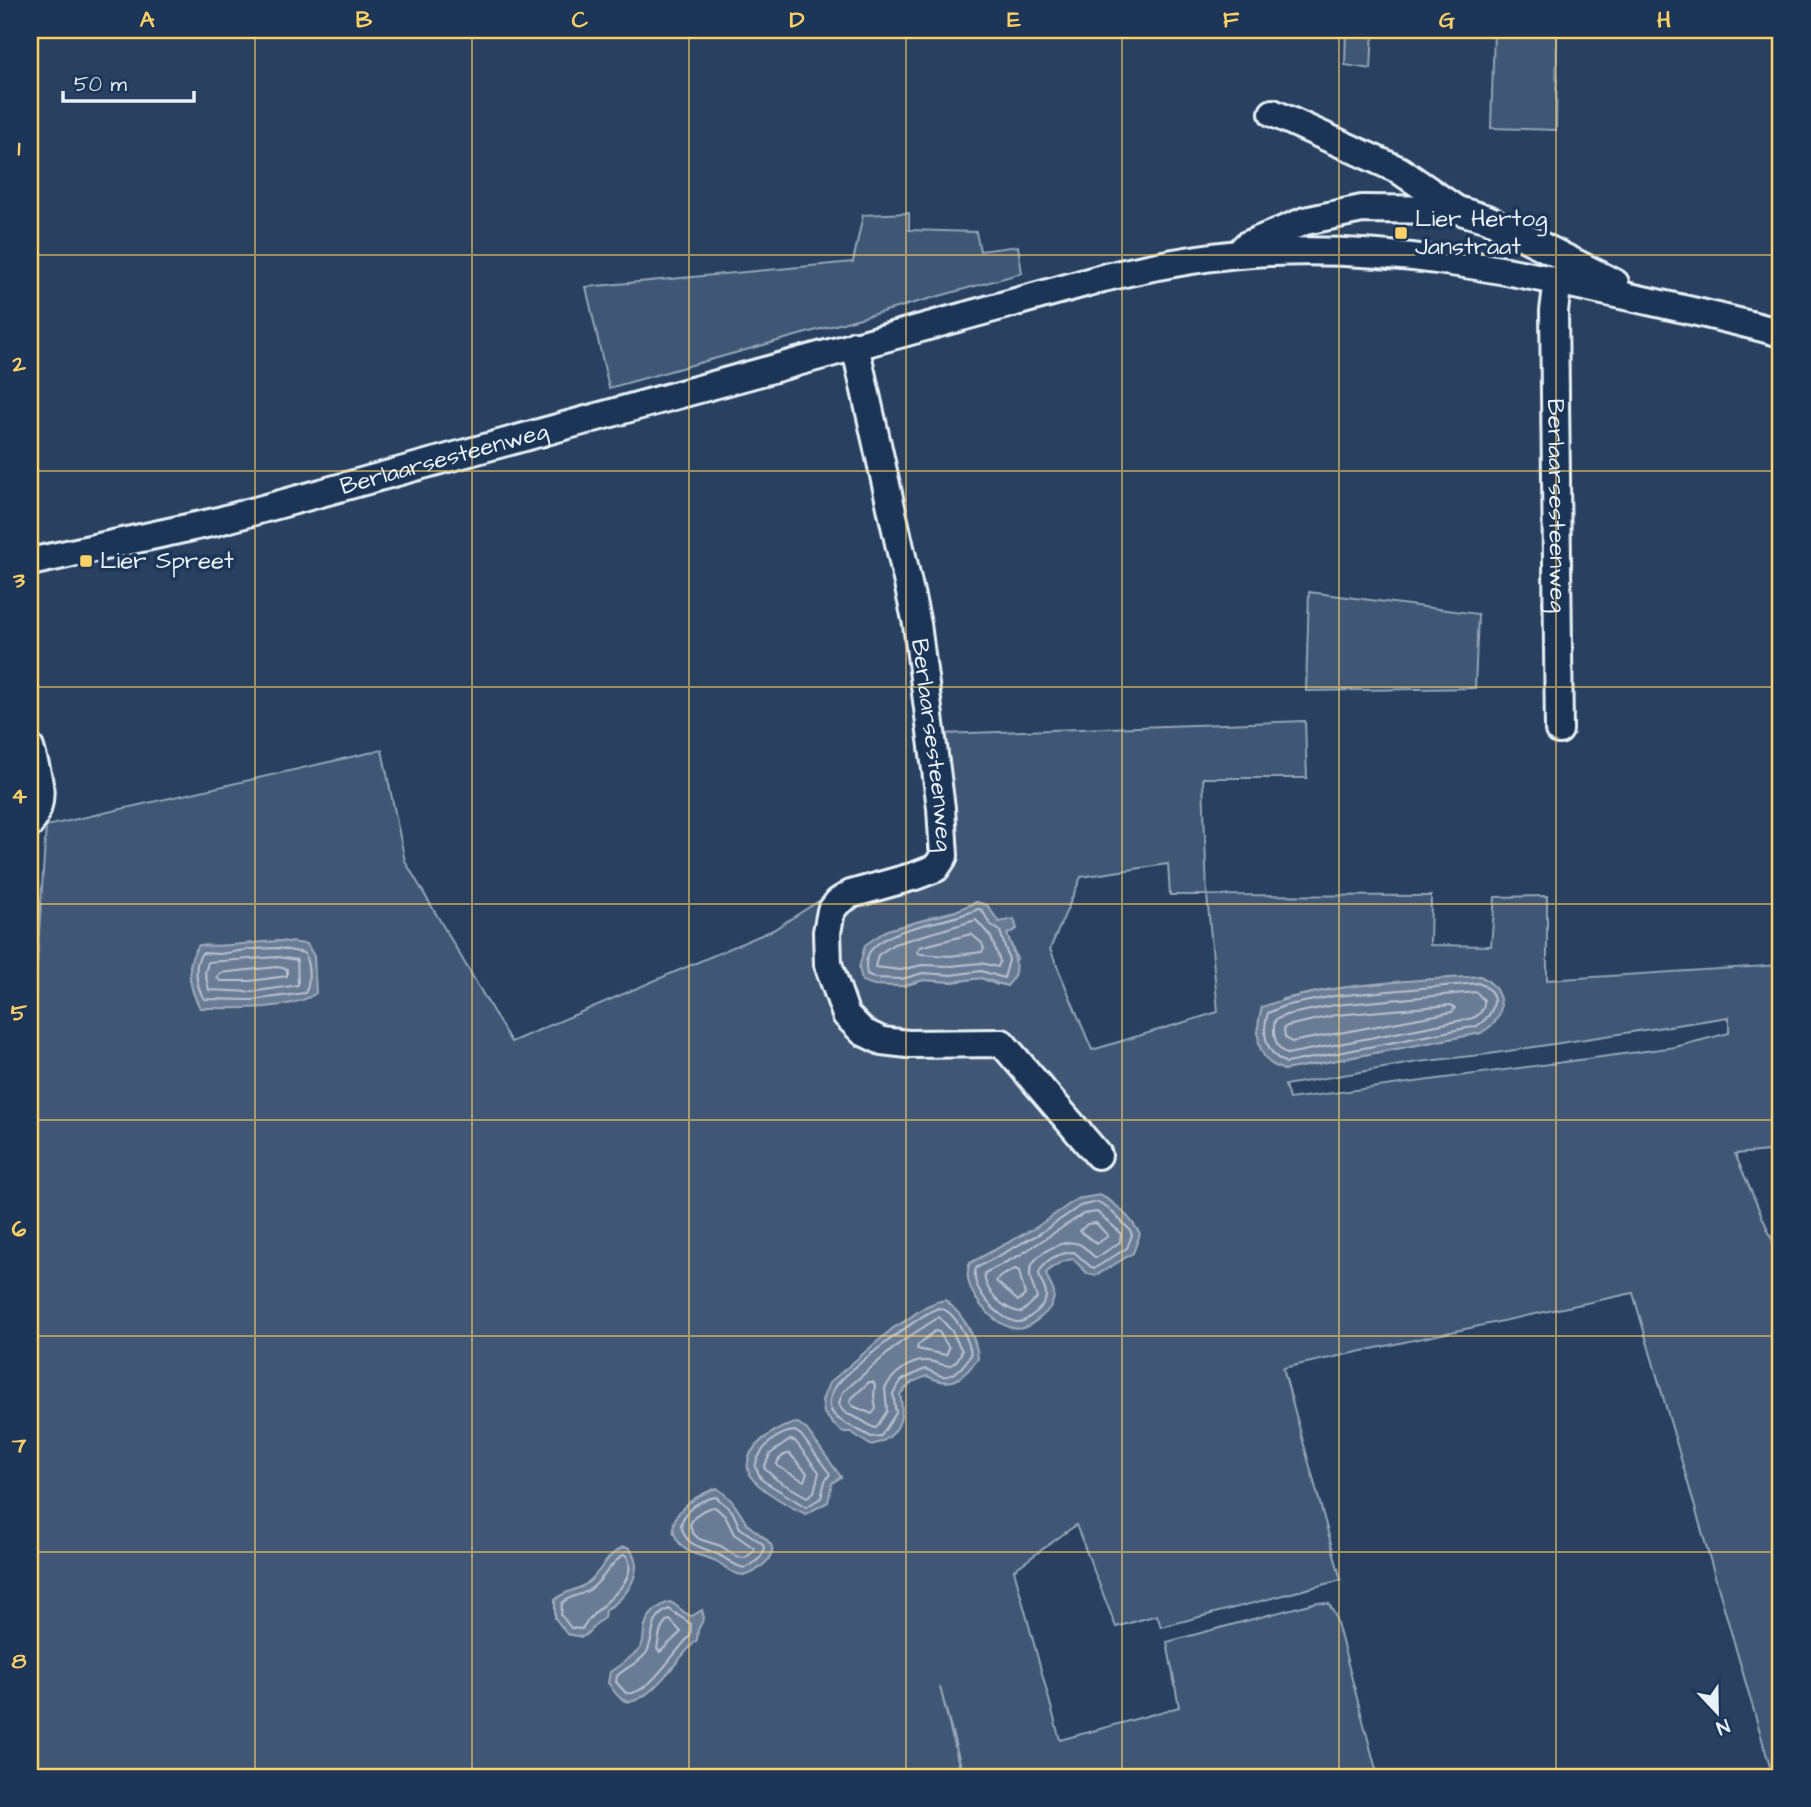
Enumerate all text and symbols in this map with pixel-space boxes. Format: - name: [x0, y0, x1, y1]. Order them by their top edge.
- text: A: [140, 4, 155, 36]
- text: B: [356, 4, 373, 36]
- text: C: [572, 4, 589, 36]
- text: D: [790, 4, 805, 36]
- text: E: [1007, 4, 1021, 36]
- text: F: [1223, 4, 1240, 36]
- text: G: [1439, 4, 1455, 36]
- text: H: [1657, 4, 1671, 36]
- scale bar: [63, 60, 194, 104]
- text: 50 m: [74, 70, 128, 99]
- text: 1: [18, 132, 21, 164]
- place label: Lier Hertog Janstraat: [1415, 202, 1547, 264]
- marker: Lier Hertog Janstraat: [1393, 225, 1409, 241]
- text: 2: [11, 348, 26, 380]
- street label: Berlaarsesteenweg: [1538, 398, 1575, 613]
- street label: Berlaarsesteenweg: [336, 414, 552, 504]
- place label: Lier Spreet: [100, 544, 234, 578]
- marker: Lier Spreet: [78, 553, 94, 569]
- text: 3: [12, 564, 25, 596]
- street label: Berlaarsesteenweg: [902, 637, 961, 853]
- text: 4: [11, 780, 27, 812]
- text: 5: [11, 997, 28, 1029]
- text: 6: [12, 1213, 27, 1245]
- text: 7: [11, 1429, 27, 1461]
- text: 8: [12, 1645, 27, 1677]
- north arrow: [1682, 1678, 1752, 1748]
- text: N: [1712, 1712, 1733, 1741]

